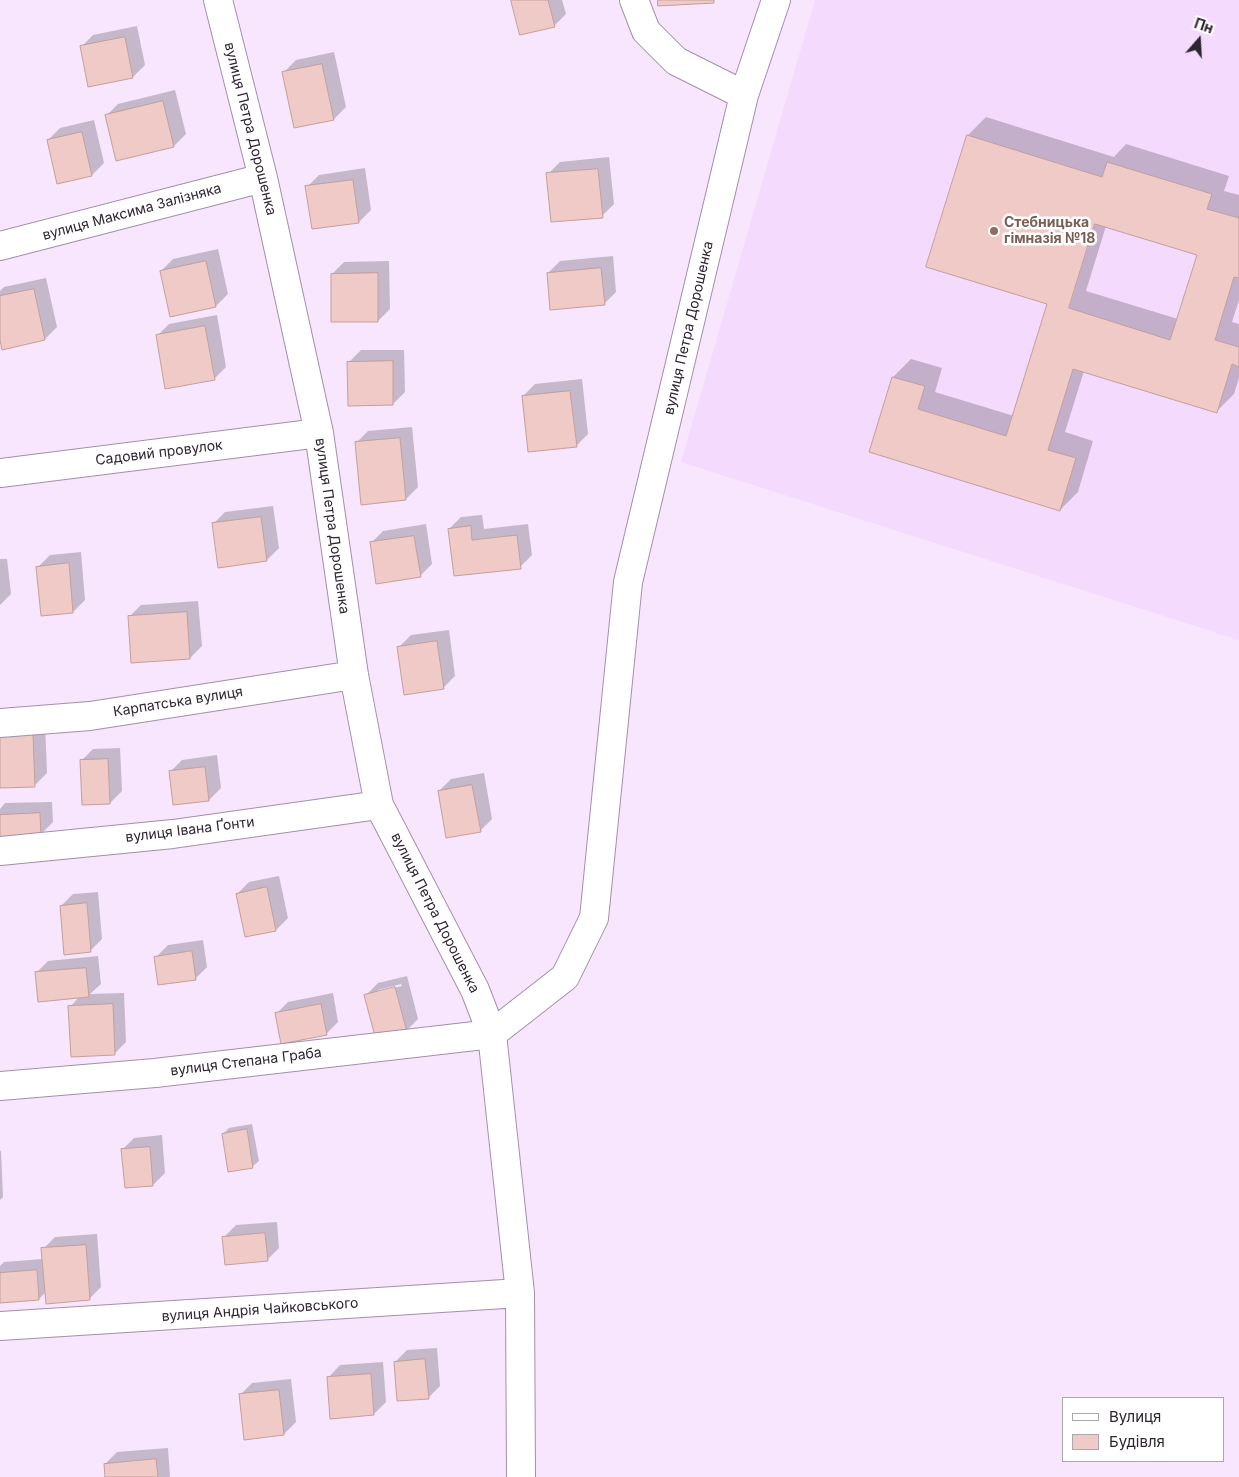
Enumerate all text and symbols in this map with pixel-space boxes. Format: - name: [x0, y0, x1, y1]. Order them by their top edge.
- text: Пн: [1192, 14, 1216, 37]
- north arrow: [1174, 15, 1224, 65]
- street label: вулиця Петра Дорошенка: [220, 41, 280, 217]
- street label: вулиця Максима Залізняка: [41, 180, 223, 244]
- place label: Стебницька гімназія №18: [1004, 215, 1095, 248]
- marker: Стебницька гімназія №18: [988, 225, 1000, 237]
- street label: вулиця Петра Дорошенка: [661, 240, 717, 416]
- street label: Садовий провулок: [94, 437, 224, 469]
- street label: вулиця Петра Дорошенка: [311, 437, 353, 615]
- street label: Карпатська вулиця: [112, 683, 244, 721]
- street label: вулиця Івана Ґонти: [125, 814, 255, 846]
- street label: вулиця Петра Дорошенка: [387, 830, 483, 996]
- street label: вулиця Степана Граба: [169, 1044, 323, 1080]
- street label: вулиця Андрія Чайковського: [161, 1295, 359, 1325]
- legend: [1062, 1397, 1224, 1462]
- text: Вулиця: [1109, 1407, 1161, 1426]
- text: Будівля: [1109, 1432, 1165, 1451]

